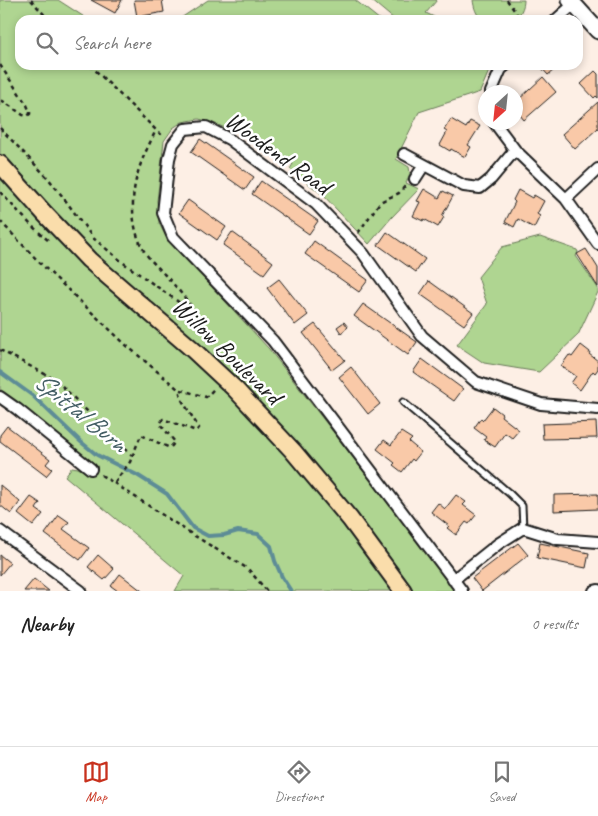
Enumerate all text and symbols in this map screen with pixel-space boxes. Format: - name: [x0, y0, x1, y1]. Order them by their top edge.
- search box: [15, 15, 583, 70]
- icon: search: [33, 29, 61, 57]
- text: Search here: [73, 31, 150, 55]
- north arrow: [478, 85, 523, 130]
- street label: Woodend Road: [219, 104, 340, 204]
- street label: Willow Boulevard: [165, 291, 292, 414]
- water label: Spittal Burn: [28, 365, 136, 461]
- text: Nearby: [20, 611, 73, 637]
- text: 0 results: [531, 614, 578, 634]
- tab: Map: [82, 758, 110, 805]
- tab: Directions: [275, 758, 323, 805]
- tab: Saved: [488, 758, 516, 805]

